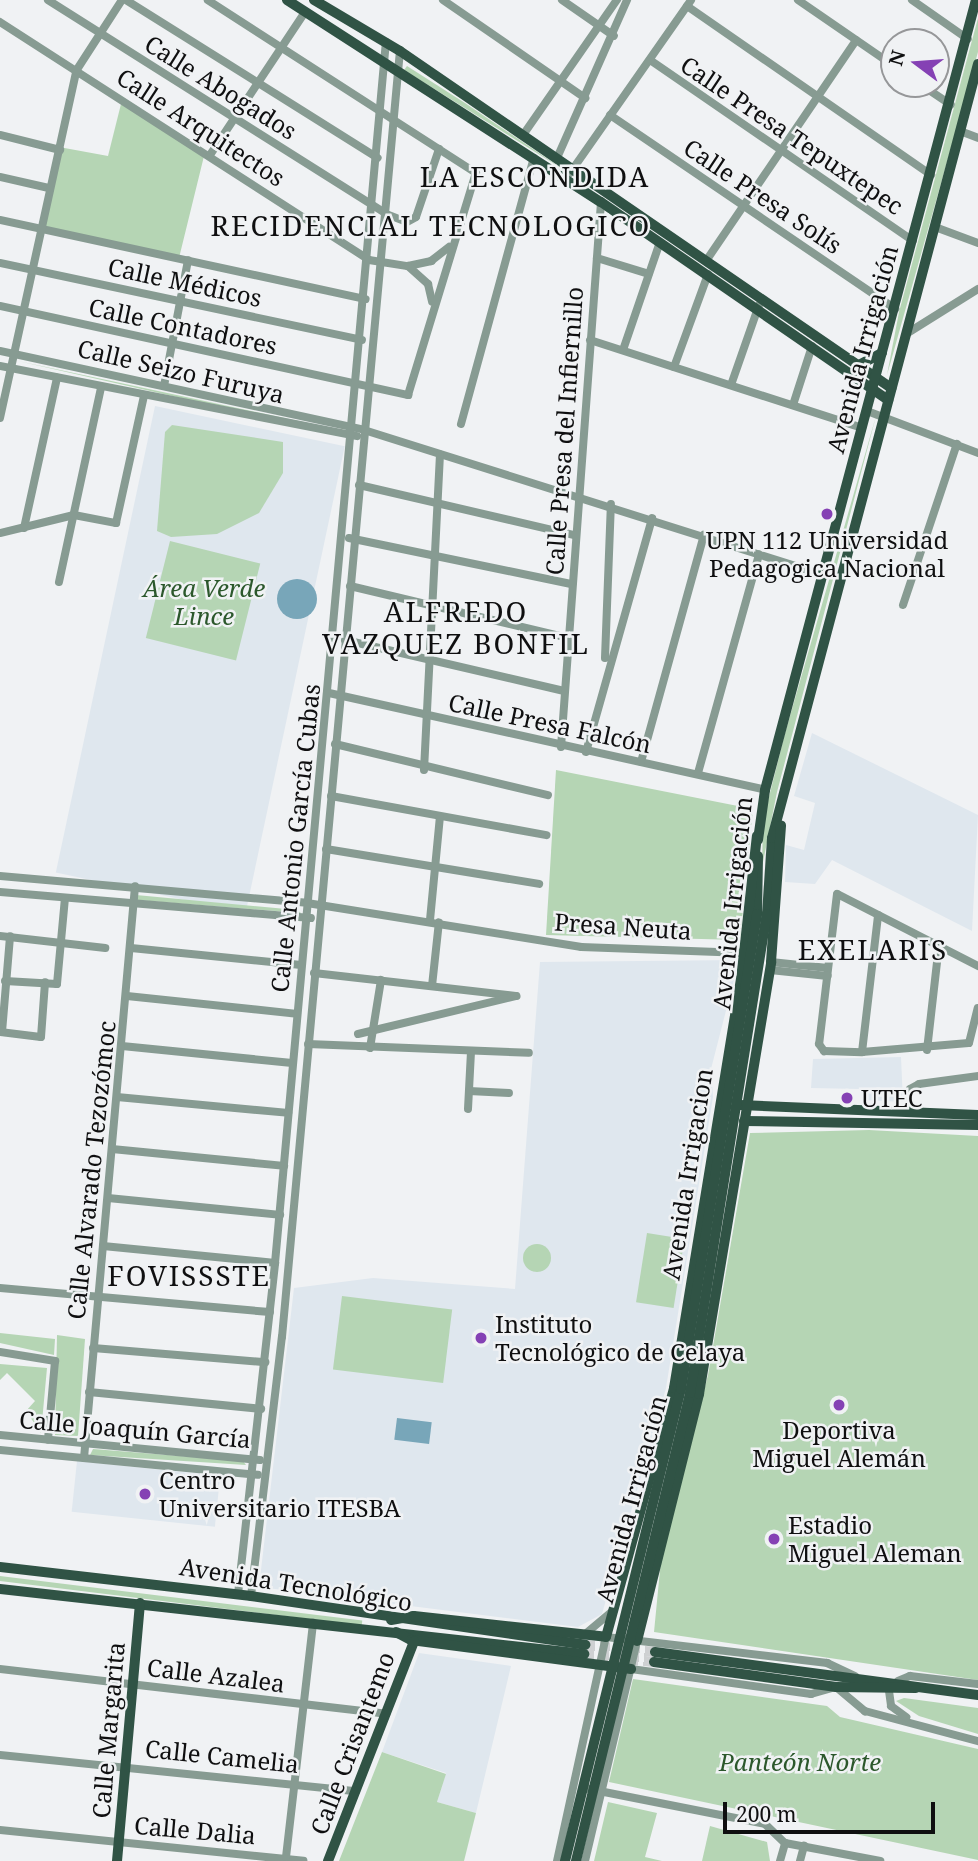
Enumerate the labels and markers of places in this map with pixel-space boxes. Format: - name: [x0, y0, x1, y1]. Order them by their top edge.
- marker: UPN 112 Universidad Pedagogica Nacional: [819, 506, 835, 522]
- place label: UPN 112 Universidad Pedagogica Nacional: [706, 526, 948, 582]
- place label: UTEC: [861, 1084, 923, 1112]
- marker: UTEC: [839, 1090, 855, 1106]
- place label: Instituto Tecnológico de Celaya: [495, 1310, 745, 1366]
- marker: Instituto Tecnológico de Celaya: [473, 1330, 489, 1346]
- marker: Deportiva Miguel Alemán: [831, 1397, 847, 1413]
- place label: Deportiva Miguel Alemán: [752, 1416, 926, 1472]
- place label: Centro Universitario ITESBA: [159, 1466, 401, 1522]
- marker: Centro Universitario ITESBA: [137, 1486, 153, 1502]
- place label: Estadio Miguel Aleman: [788, 1511, 962, 1567]
- marker: Estadio Miguel Aleman: [766, 1531, 782, 1547]

